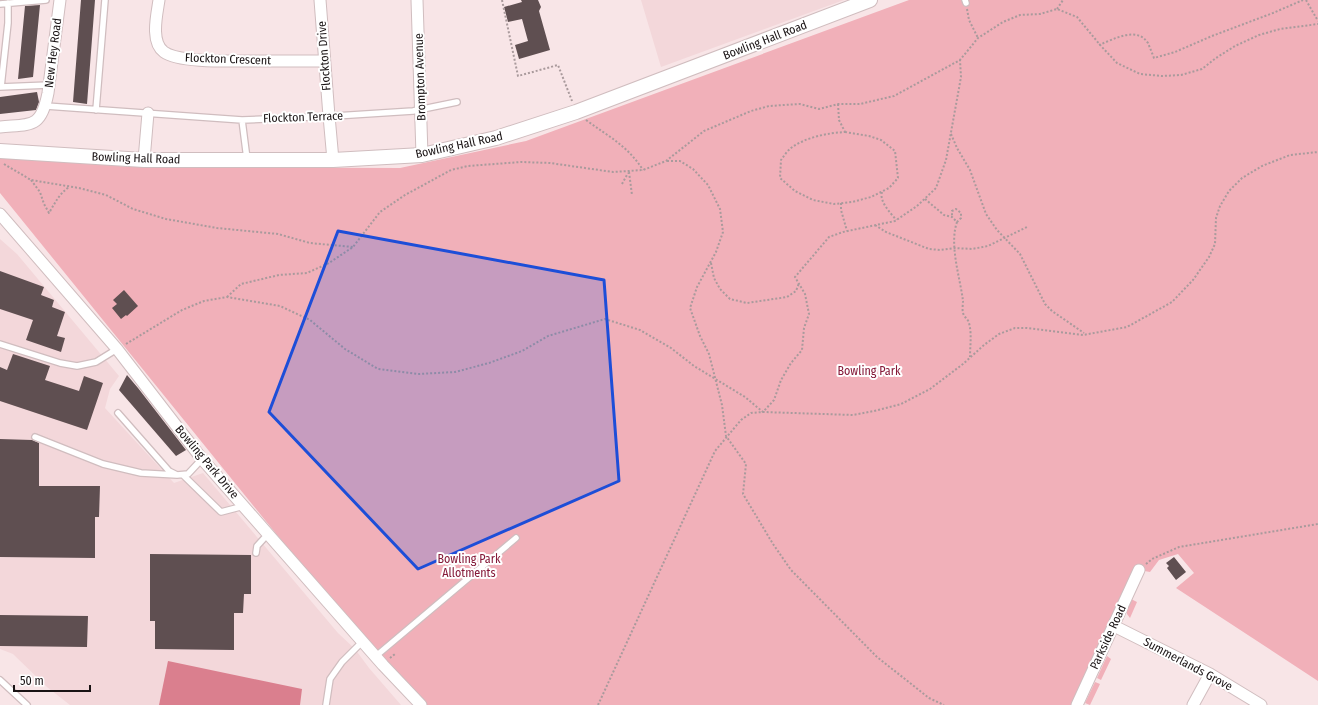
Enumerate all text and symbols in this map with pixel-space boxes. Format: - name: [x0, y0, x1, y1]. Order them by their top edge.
- street label: New Hey Road: [42, 17, 64, 89]
- street label: Bowling Hall Road: [721, 18, 809, 62]
- street label: Flockton Drive: [315, 21, 333, 91]
- street label: Brompton Avenue: [411, 33, 429, 121]
- street label: Flockton Crescent: [185, 50, 271, 68]
- street label: Flockton Terrace: [263, 109, 343, 125]
- street label: Bowling Hall Road: [414, 129, 504, 161]
- street label: Bowling Hall Road: [91, 149, 181, 167]
- park label: Bowling Park: [837, 364, 901, 378]
- street label: Bowling Park Drive: [172, 423, 242, 502]
- park label: Bowling Park Allotments: [437, 552, 501, 580]
- street label: Parkside Road: [1087, 603, 1129, 671]
- street label: Summerlands Grove: [1141, 635, 1235, 693]
- scale bar: [14, 667, 90, 693]
- text: 50 m: [20, 674, 44, 688]

